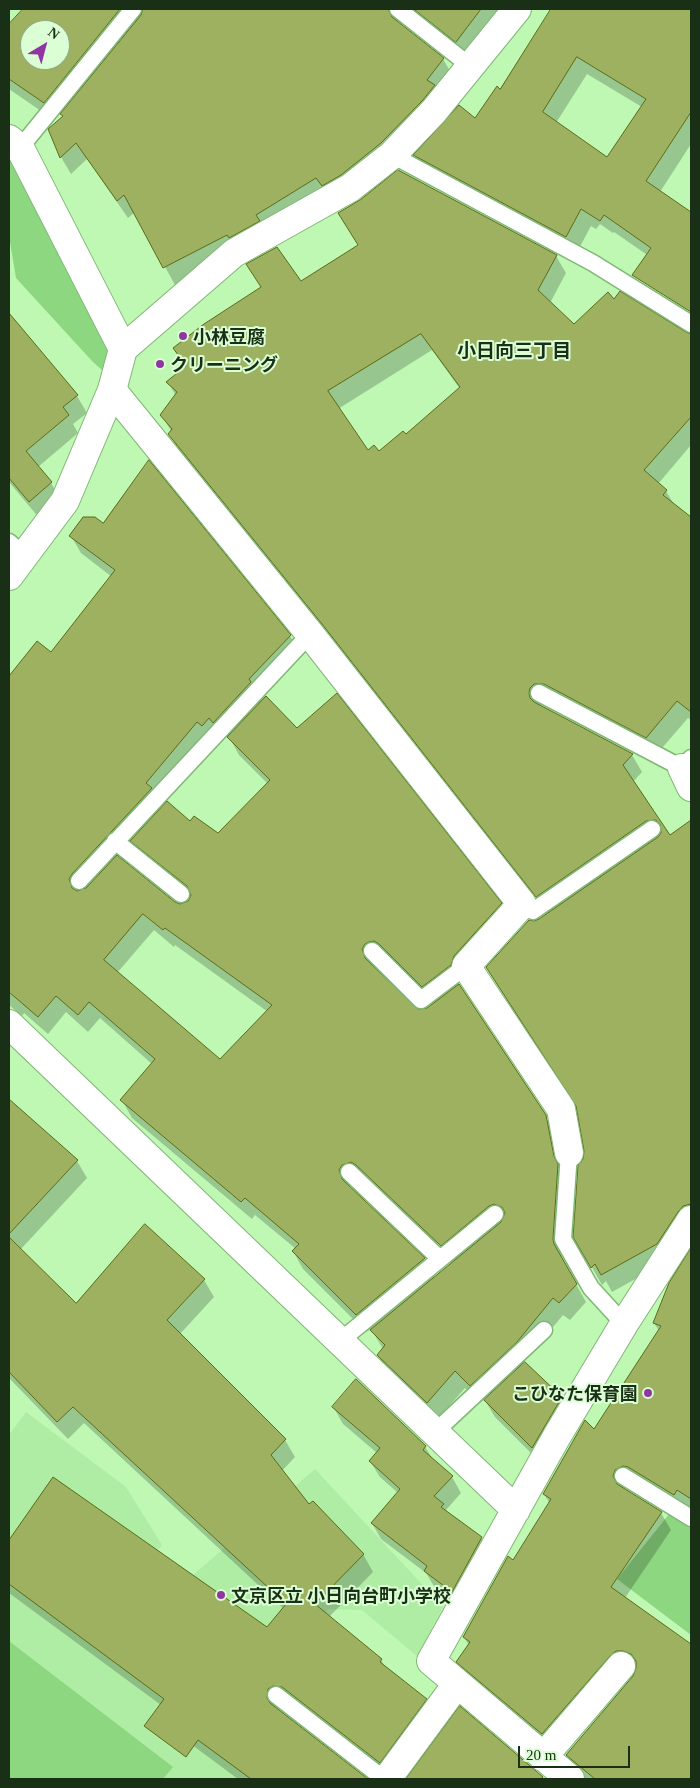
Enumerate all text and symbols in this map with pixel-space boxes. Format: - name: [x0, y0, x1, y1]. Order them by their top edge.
- north arrow: [20, 20, 70, 70]
- text: N: [45, 24, 62, 42]
- place label: 小林豆腐: [193, 325, 265, 347]
- marker: 小林豆腐: [177, 330, 189, 342]
- district label: 小日向三丁目: [457, 339, 571, 361]
- place label: クリーニング: [170, 353, 278, 375]
- marker: クリーニング: [154, 358, 166, 370]
- place label: こひなた保育園: [512, 1382, 638, 1404]
- marker: こひなた保育園: [642, 1387, 654, 1399]
- place label: 文京区立 小日向台町小学校: [231, 1584, 451, 1606]
- marker: 文京区立 小日向台町小学校: [215, 1589, 227, 1601]
- scale bar: [520, 1736, 632, 1768]
- text: 20 m: [526, 1747, 556, 1763]

